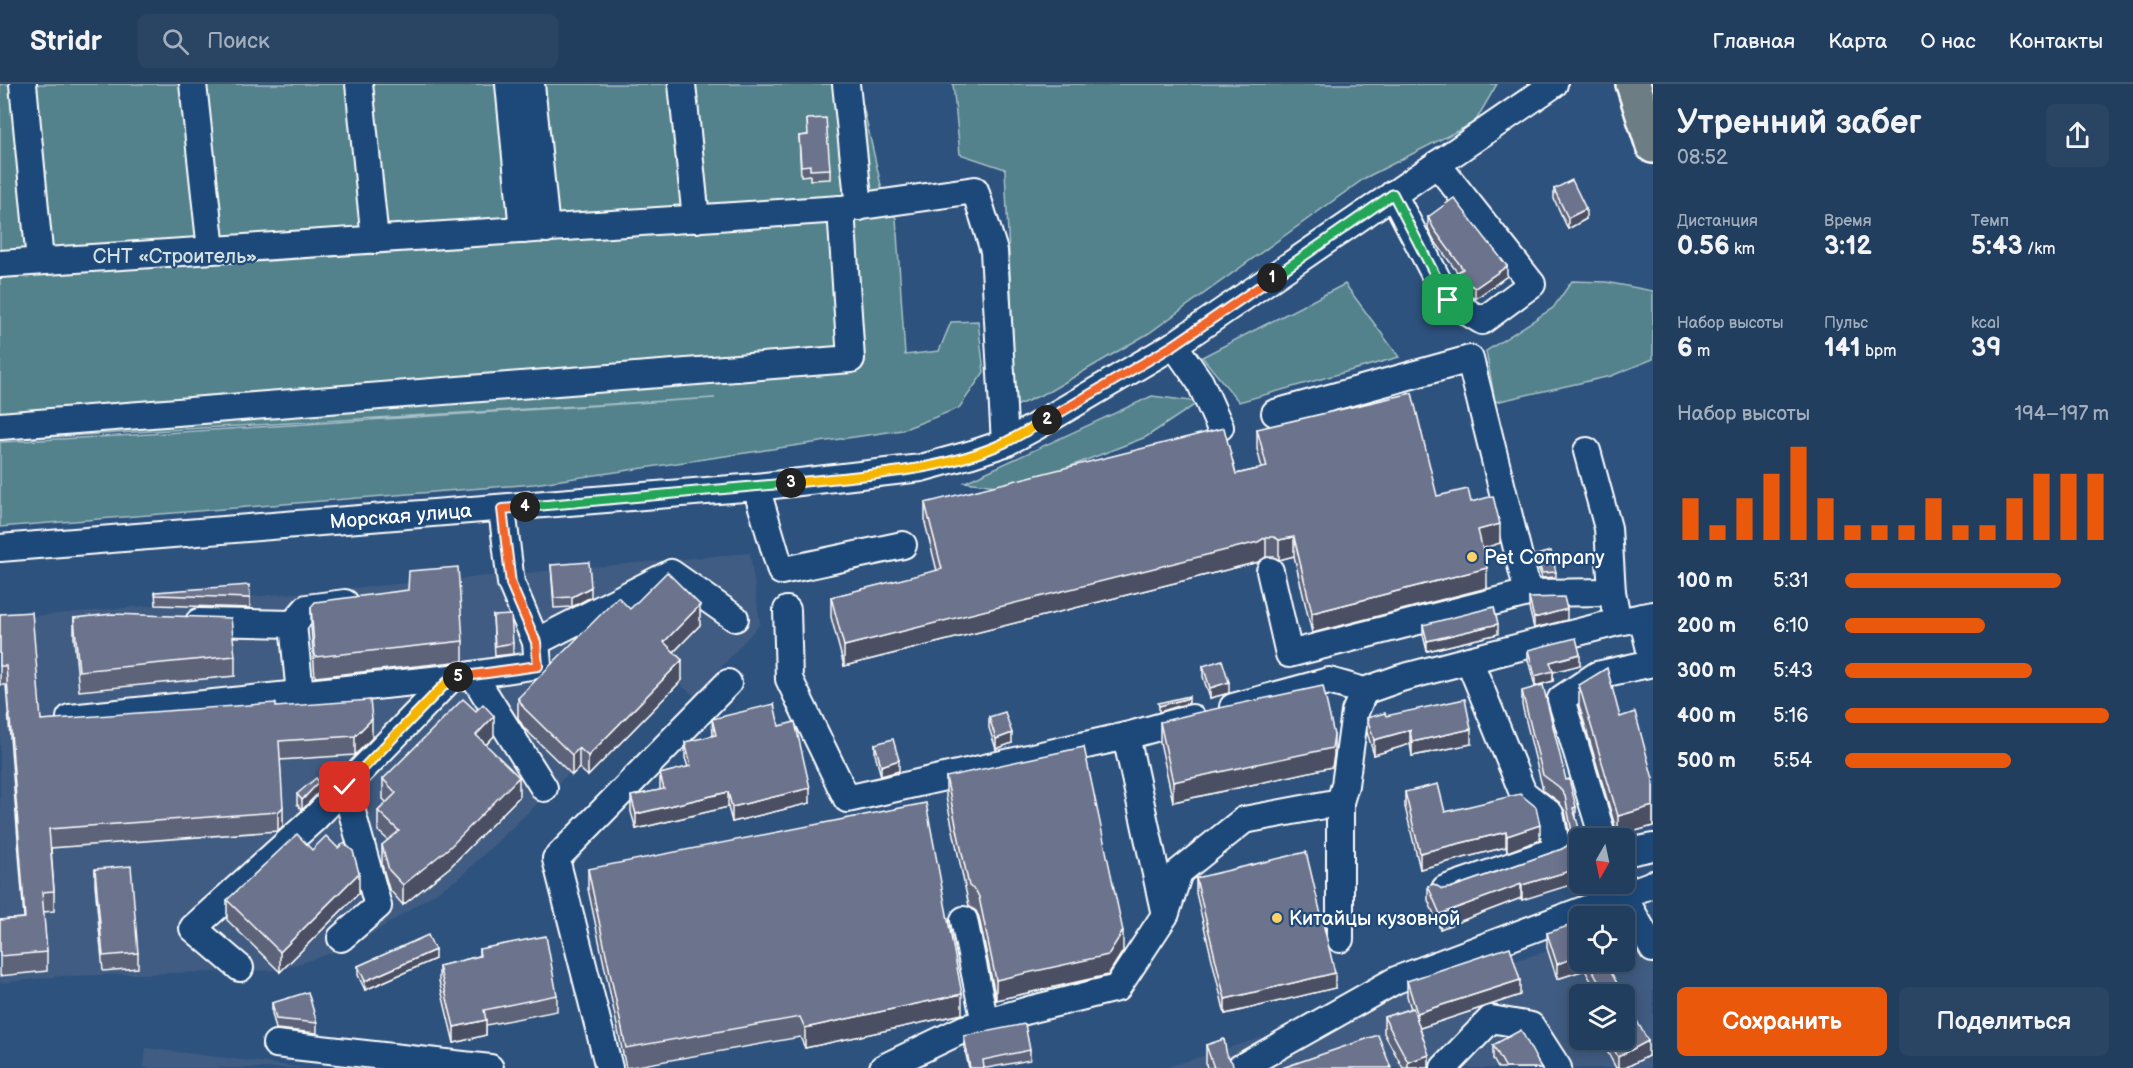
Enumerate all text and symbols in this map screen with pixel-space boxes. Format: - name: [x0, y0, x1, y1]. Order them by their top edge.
- search box: [138, 14, 558, 68]
- text: Stridr: [30, 25, 102, 58]
- icon: search: [159, 25, 192, 58]
- text: Поиск: [207, 28, 270, 55]
- text: Главная: [1712, 29, 1795, 54]
- text: Карта: [1828, 29, 1887, 54]
- text: О нас: [1920, 29, 1976, 54]
- text: Контакты: [2009, 29, 2103, 54]
- text: Утренний забег: [1677, 103, 1922, 143]
- button: share: [2046, 104, 2109, 167]
- text: 08:52: [1677, 146, 1728, 170]
- text: Дистанция: [1677, 212, 1758, 231]
- text: Время: [1824, 212, 1872, 231]
- text: Темп: [1971, 212, 2009, 231]
- text: 0.56: [1677, 231, 1730, 262]
- text: 3:12: [1824, 231, 1872, 262]
- text: 5:43: [1971, 231, 2023, 262]
- text: km: [1730, 240, 1755, 259]
- text: /km: [2023, 240, 2055, 259]
- park label: СНТ «Строитель»: [93, 245, 257, 269]
- pin: 1: [1257, 263, 1287, 293]
- text: 1: [1269, 268, 1275, 287]
- pin: [1422, 274, 1473, 325]
- icon: arrive: [1431, 283, 1464, 316]
- text: Набор высоты: [1677, 314, 1784, 333]
- text: Пульс: [1824, 314, 1868, 333]
- text: kcal: [1971, 314, 2000, 333]
- text: 6: [1677, 333, 1693, 364]
- text: 141: [1824, 333, 1861, 364]
- text: 39: [1971, 333, 2001, 364]
- text: m: [1693, 342, 1710, 361]
- text: bpm: [1861, 342, 1897, 361]
- text: Набор высоты: [1677, 402, 1810, 426]
- text: 194–197 m: [2014, 402, 2109, 426]
- pin: 2: [1032, 405, 1062, 435]
- text: 2: [1042, 410, 1052, 429]
- pin: 3: [776, 468, 806, 498]
- text: 3: [786, 473, 796, 492]
- pin: 4: [510, 492, 540, 522]
- text: 4: [520, 497, 530, 516]
- street label: Морская улица: [329, 499, 473, 534]
- place label: Pet Company: [1484, 546, 1605, 570]
- marker: Pet Company: [1465, 550, 1479, 564]
- text: 100 m: [1677, 569, 1733, 593]
- text: 5:31: [1773, 569, 1809, 593]
- text: 200 m: [1677, 614, 1736, 638]
- text: 6:10: [1773, 614, 1809, 638]
- text: 300 m: [1677, 659, 1736, 683]
- text: 5:43: [1773, 659, 1813, 683]
- pin: 5: [443, 662, 473, 692]
- text: 5: [453, 667, 463, 686]
- text: 400 m: [1677, 704, 1736, 728]
- text: 5:16: [1773, 704, 1808, 728]
- text: 500 m: [1677, 749, 1736, 773]
- text: 5:54: [1773, 749, 1812, 773]
- pin: [319, 761, 370, 812]
- icon: check: [328, 770, 361, 803]
- north arrow: [1569, 828, 1635, 894]
- map controls: [1569, 828, 1635, 1050]
- button: locate: [1569, 906, 1635, 972]
- place label: Китайцы кузовной: [1289, 907, 1460, 931]
- marker: Китайцы кузовной: [1270, 911, 1284, 925]
- button: layers: [1569, 984, 1635, 1050]
- button: Сохранить: [1677, 987, 1887, 1056]
- button: Поделиться: [1899, 987, 2109, 1056]

